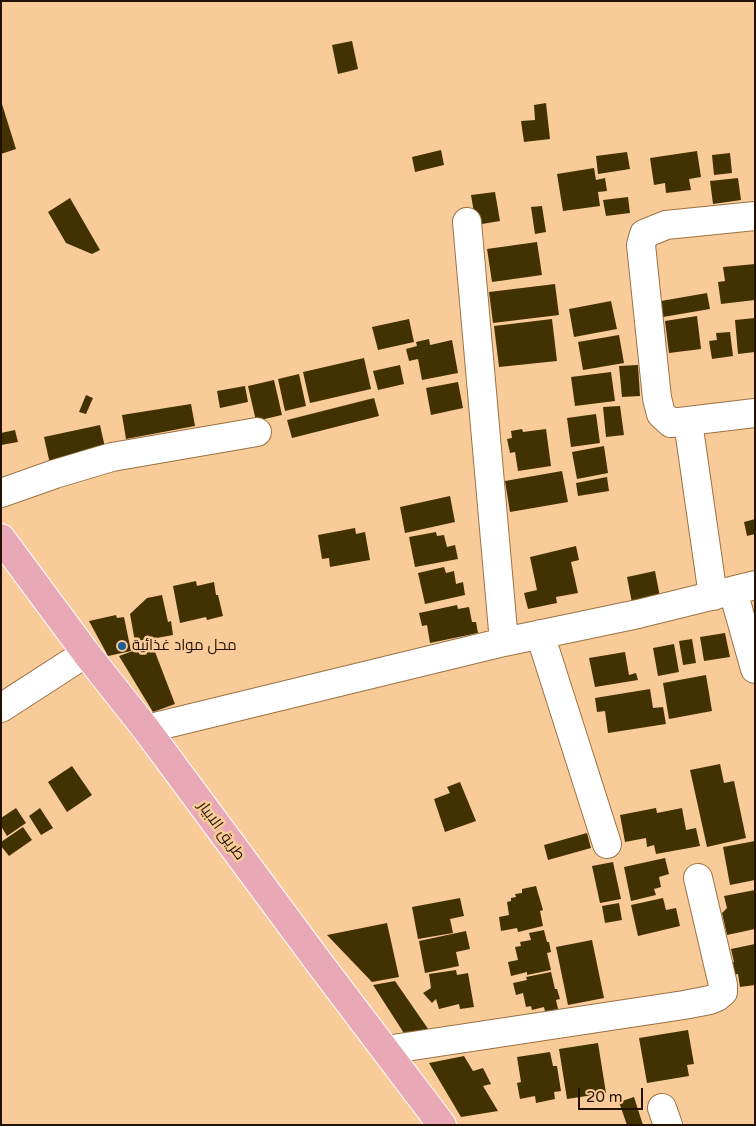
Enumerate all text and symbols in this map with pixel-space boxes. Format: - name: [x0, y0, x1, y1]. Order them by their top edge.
- place label: محل مواد غذائية: [132, 637, 237, 655]
- marker: محل مواد غذائية: [116, 640, 128, 652]
- street label: طريق الابيار: [194, 798, 248, 864]
- scale bar: [581, 1078, 646, 1110]
- text: 20 m: [586, 1088, 623, 1106]

